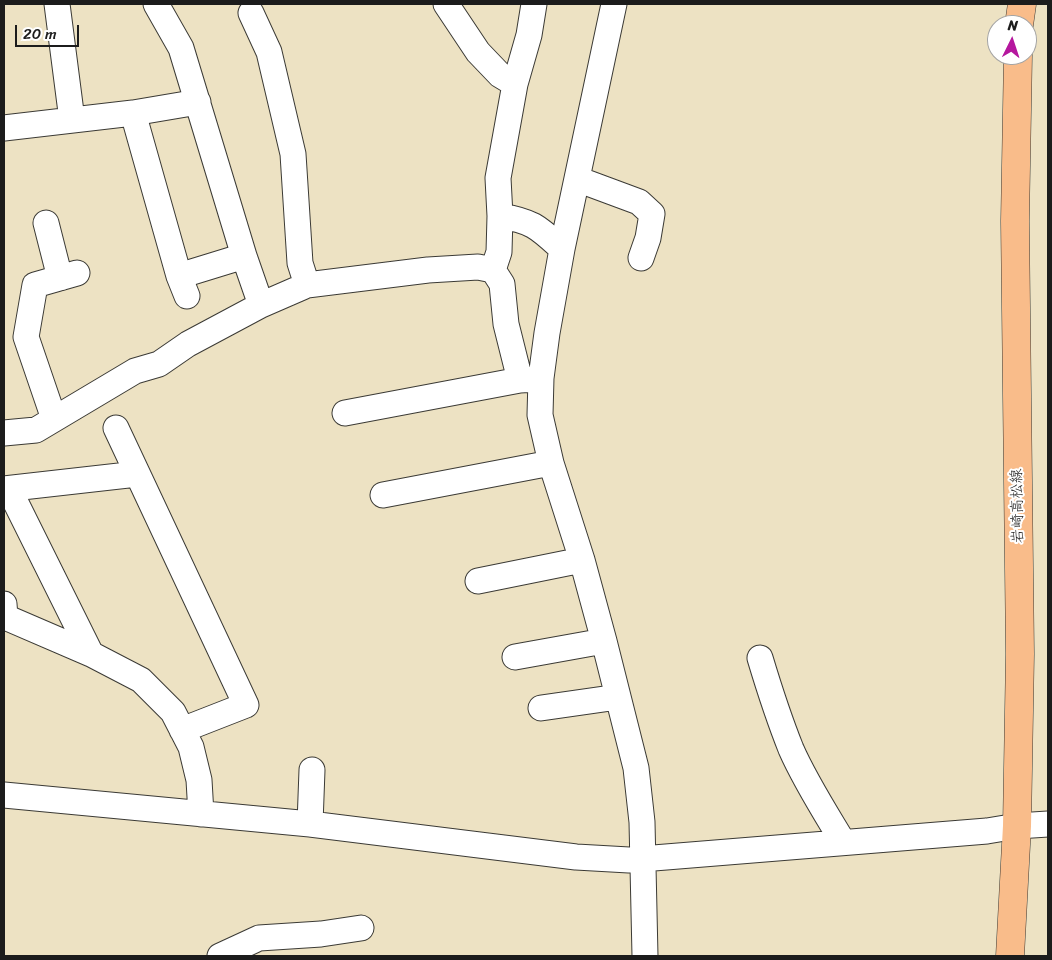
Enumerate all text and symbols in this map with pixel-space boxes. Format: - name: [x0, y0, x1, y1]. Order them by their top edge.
- text: N: [1007, 13, 1019, 38]
- scale bar: [18, 15, 81, 47]
- north arrow: [987, 15, 1037, 65]
- text: 20 m: [23, 21, 57, 47]
- street label: 岩崎高松線: [1008, 468, 1028, 544]

